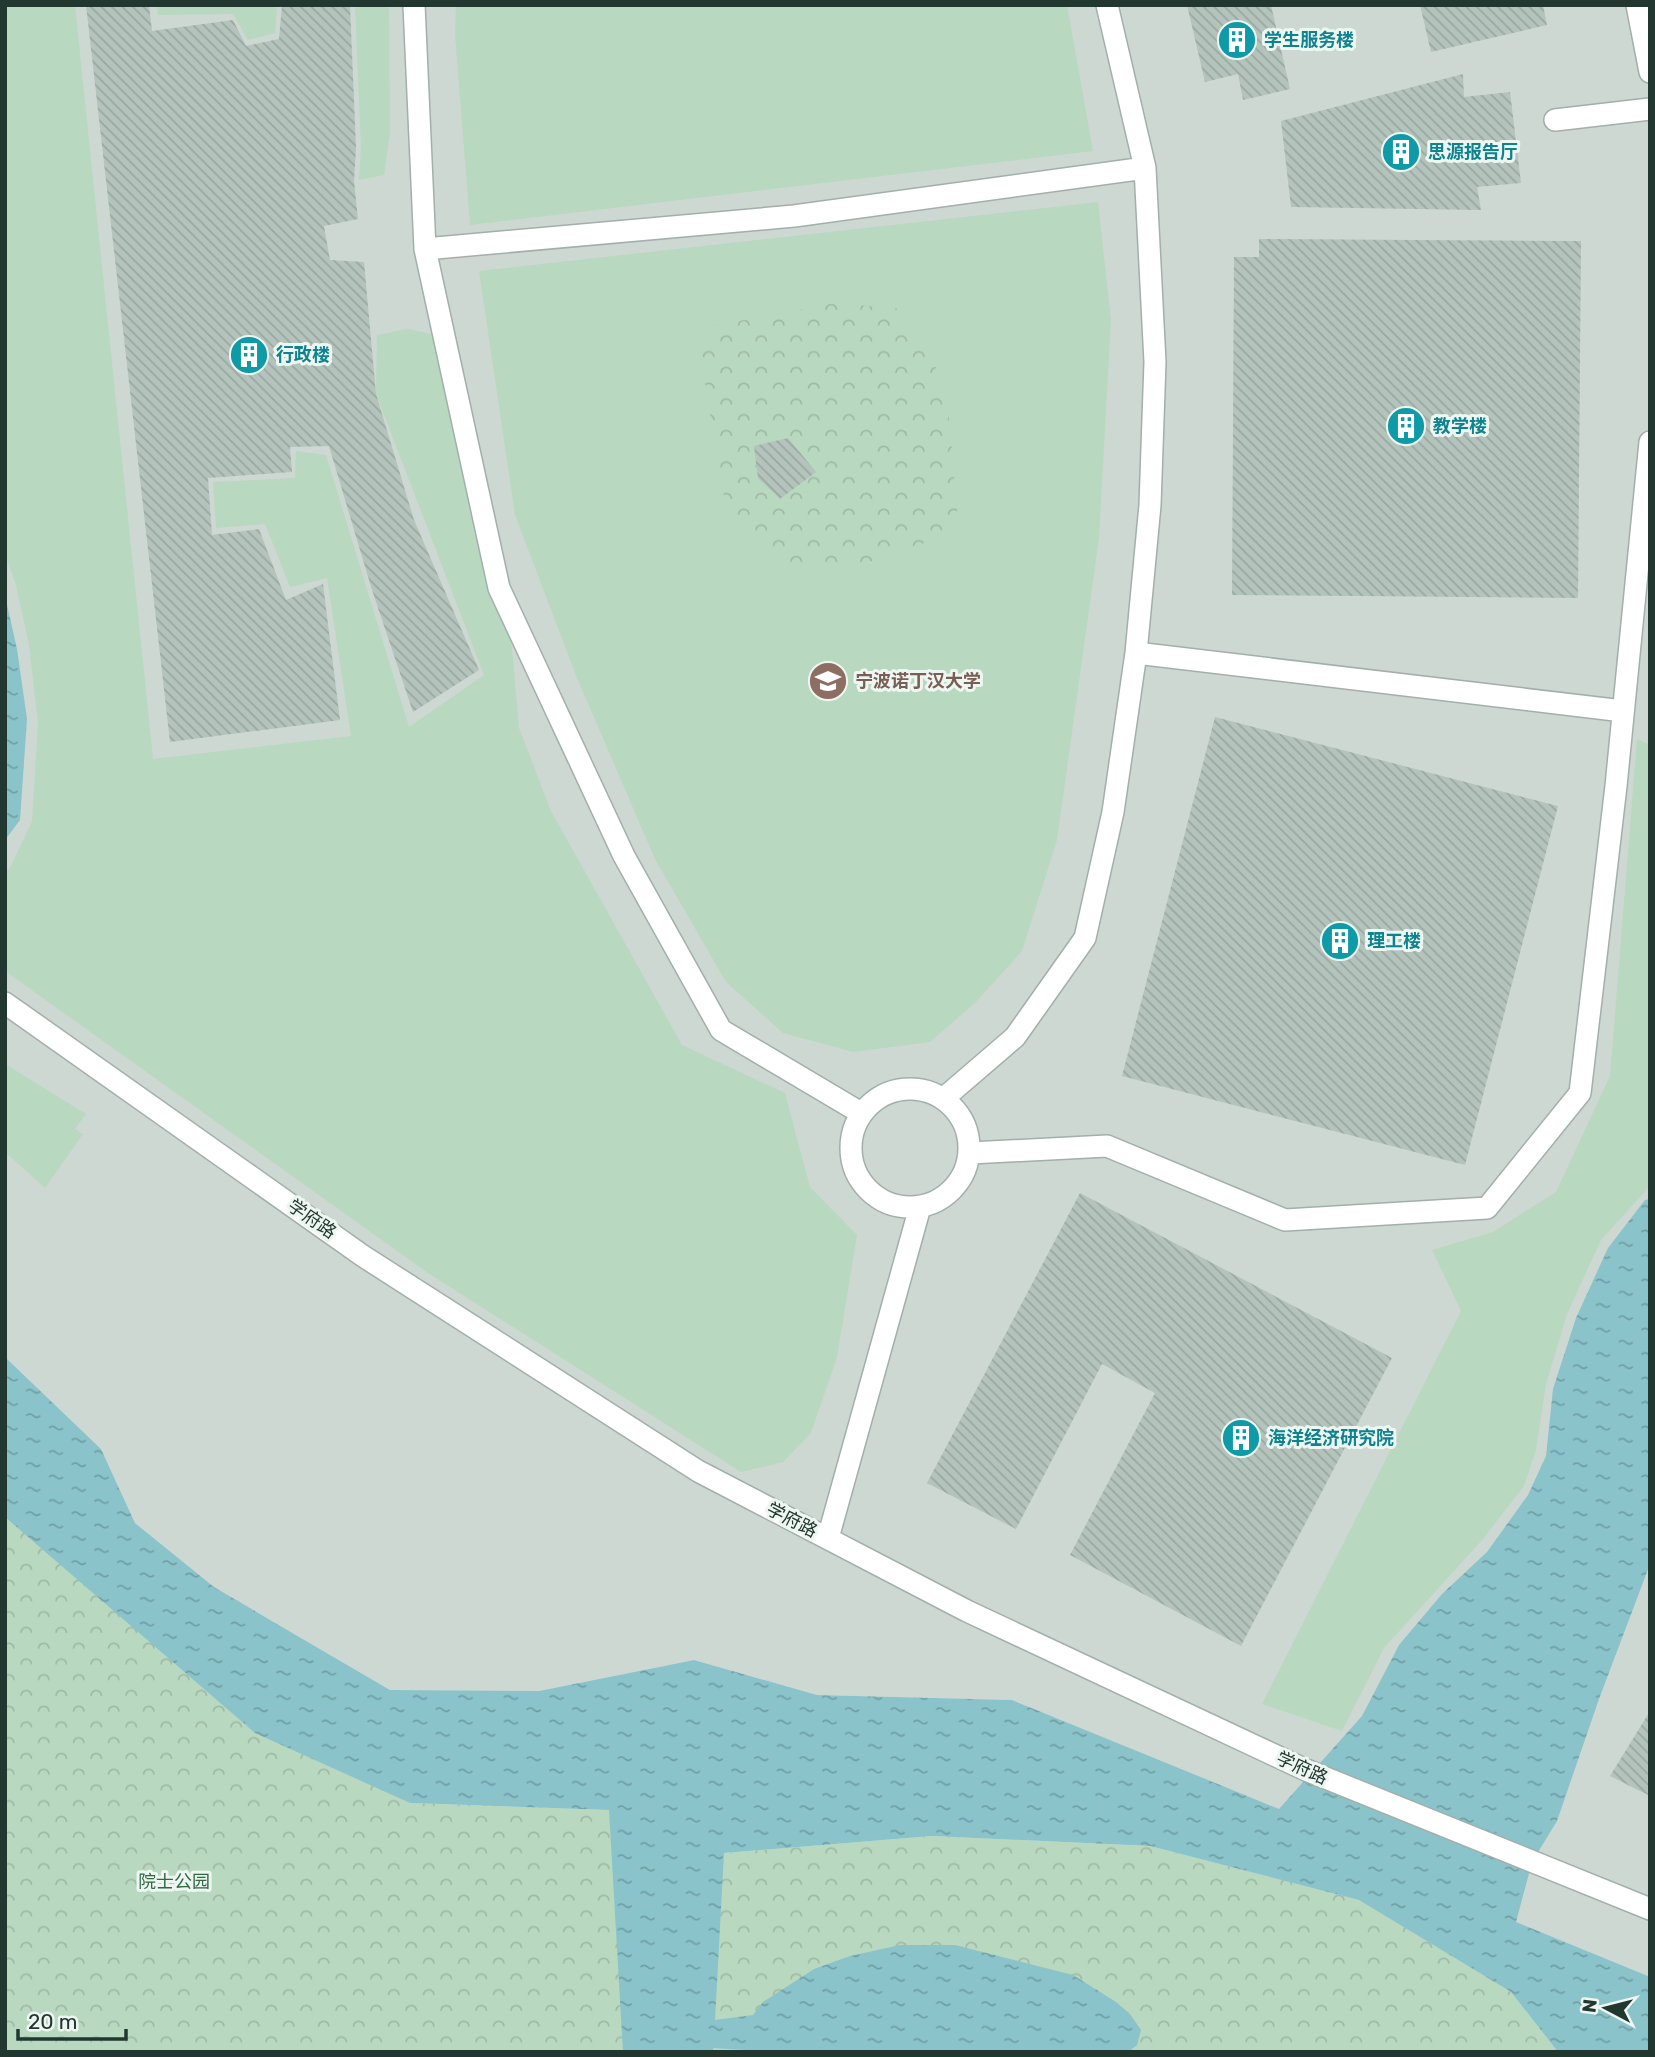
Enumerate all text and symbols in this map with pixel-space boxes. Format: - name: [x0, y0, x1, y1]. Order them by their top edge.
- building icon: 学生服务楼: [1216, 19, 1258, 61]
- place label: 学生服务楼: [1264, 29, 1354, 51]
- building icon: 思源报告厅: [1380, 131, 1422, 173]
- place label: 思源报告厅: [1428, 141, 1518, 163]
- building icon: 行政楼: [228, 334, 270, 376]
- place label: 行政楼: [276, 344, 330, 366]
- building icon: 教学楼: [1385, 405, 1427, 447]
- place label: 教学楼: [1433, 415, 1487, 437]
- school or university icon: 宁波诺丁汉大学: [807, 660, 849, 702]
- place label: 宁波诺丁汉大学: [855, 670, 981, 692]
- building icon: 理工楼: [1319, 920, 1361, 962]
- place label: 理工楼: [1367, 930, 1421, 952]
- street label: 学府路: [284, 1195, 340, 1243]
- building icon: 海洋经济研究院: [1220, 1417, 1262, 1459]
- place label: 海洋经济研究院: [1268, 1427, 1394, 1449]
- street label: 学府路: [763, 1498, 821, 1542]
- street label: 学府路: [1273, 1747, 1331, 1789]
- park label: 院士公园: [138, 1871, 210, 1893]
- north arrow: [1571, 1973, 1641, 2043]
- scale bar: [18, 1997, 126, 2041]
- text: N: [1577, 1998, 1602, 2014]
- text: 20 m: [28, 2009, 77, 2034]

